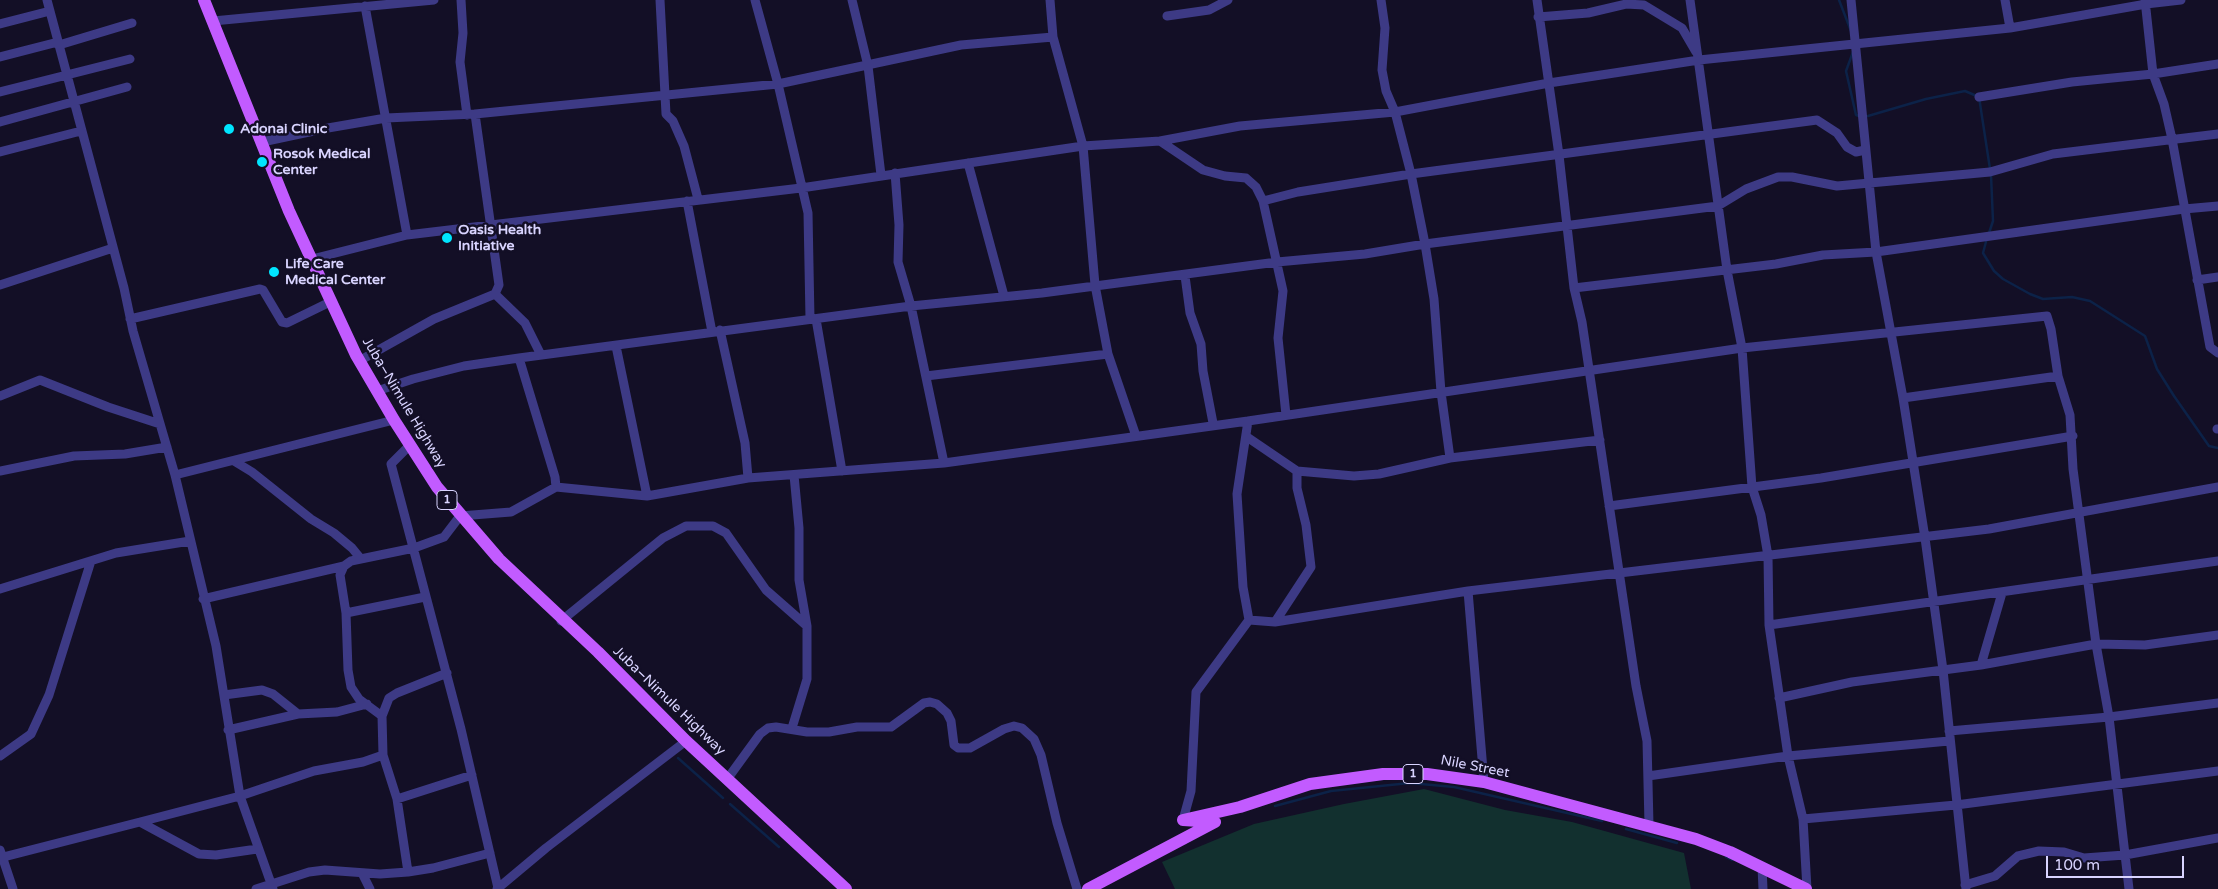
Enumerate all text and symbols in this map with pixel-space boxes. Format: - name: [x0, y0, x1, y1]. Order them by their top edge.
- place label: Adonai Clinic: [240, 121, 327, 137]
- marker: Adonai Clinic: [222, 122, 236, 136]
- place label: Rosok Medical Center: [273, 146, 370, 178]
- marker: Rosok Medical Center: [255, 155, 269, 169]
- place label: Oasis Health Initiative: [458, 222, 541, 254]
- marker: Oasis Health Initiative: [440, 231, 454, 245]
- place label: Life Care Medical Center: [285, 256, 385, 288]
- marker: Life Care Medical Center: [267, 265, 281, 279]
- street label: Juba–Nimule Highway: [358, 335, 450, 471]
- road number: 1: [437, 490, 457, 510]
- street label: Juba–Nimule Highway: [609, 643, 729, 759]
- street label: Nile Street: [1439, 752, 1511, 782]
- road number: 1: [1403, 764, 1423, 784]
- scale bar: [2048, 846, 2186, 878]
- text: 100 m: [2054, 856, 2100, 874]

